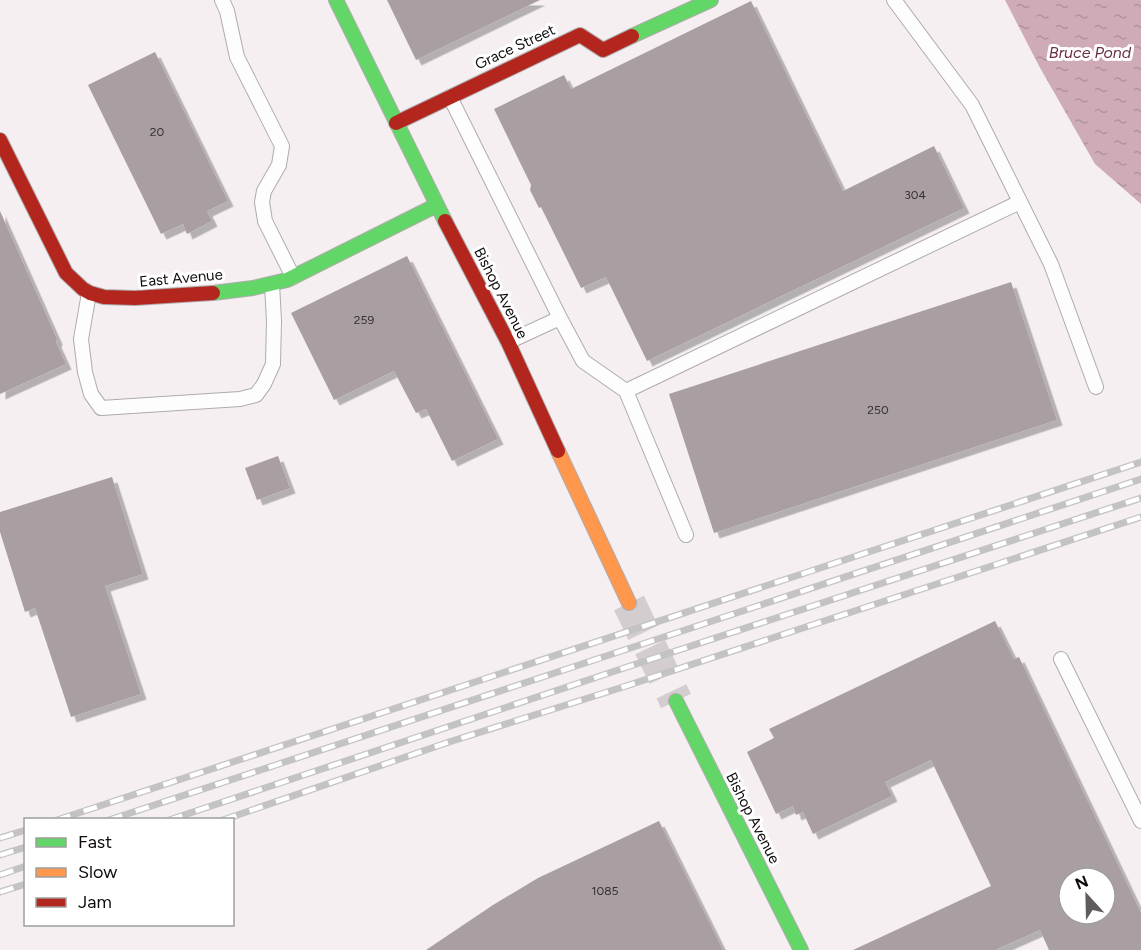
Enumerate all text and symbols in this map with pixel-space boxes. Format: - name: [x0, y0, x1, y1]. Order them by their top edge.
- street label: Grace Street: [472, 21, 558, 73]
- water label: Bruce Pond: [1049, 43, 1132, 62]
- house number: 20: [150, 125, 165, 139]
- house number: 304: [904, 188, 926, 202]
- street label: Bishop Avenue: [470, 244, 532, 342]
- street label: East Avenue: [139, 265, 223, 291]
- house number: 259: [354, 313, 374, 327]
- house number: 250: [867, 403, 889, 417]
- street label: Bishop Avenue: [722, 769, 784, 867]
- legend: [24, 818, 234, 926]
- text: Fast: [78, 831, 112, 853]
- text: Slow: [78, 861, 117, 883]
- north arrow: [1057, 866, 1117, 926]
- text: N: [1072, 871, 1091, 894]
- house number: 1085: [592, 884, 619, 898]
- text: Jam: [78, 891, 112, 913]

